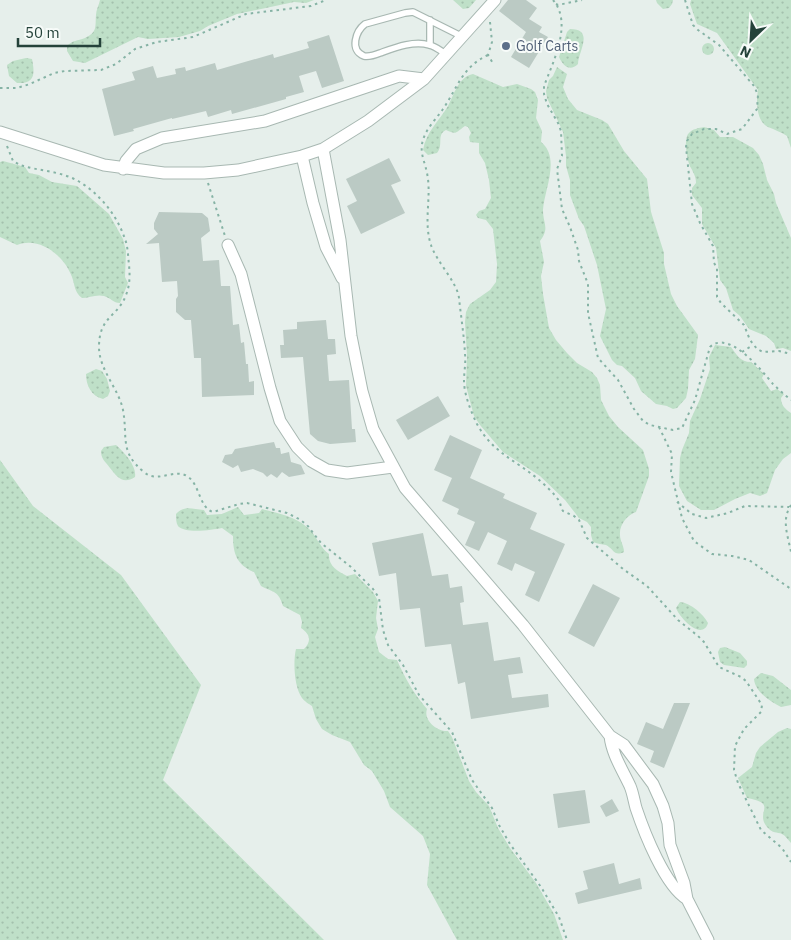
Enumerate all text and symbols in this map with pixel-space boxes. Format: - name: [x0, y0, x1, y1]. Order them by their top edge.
- scale bar: [18, 15, 100, 47]
- north arrow: [726, 15, 776, 65]
- text: 50 m: [25, 23, 60, 42]
- place label: Golf Carts: [516, 37, 578, 55]
- marker: Golf Carts: [500, 40, 512, 52]
- text: N: [737, 41, 754, 62]

